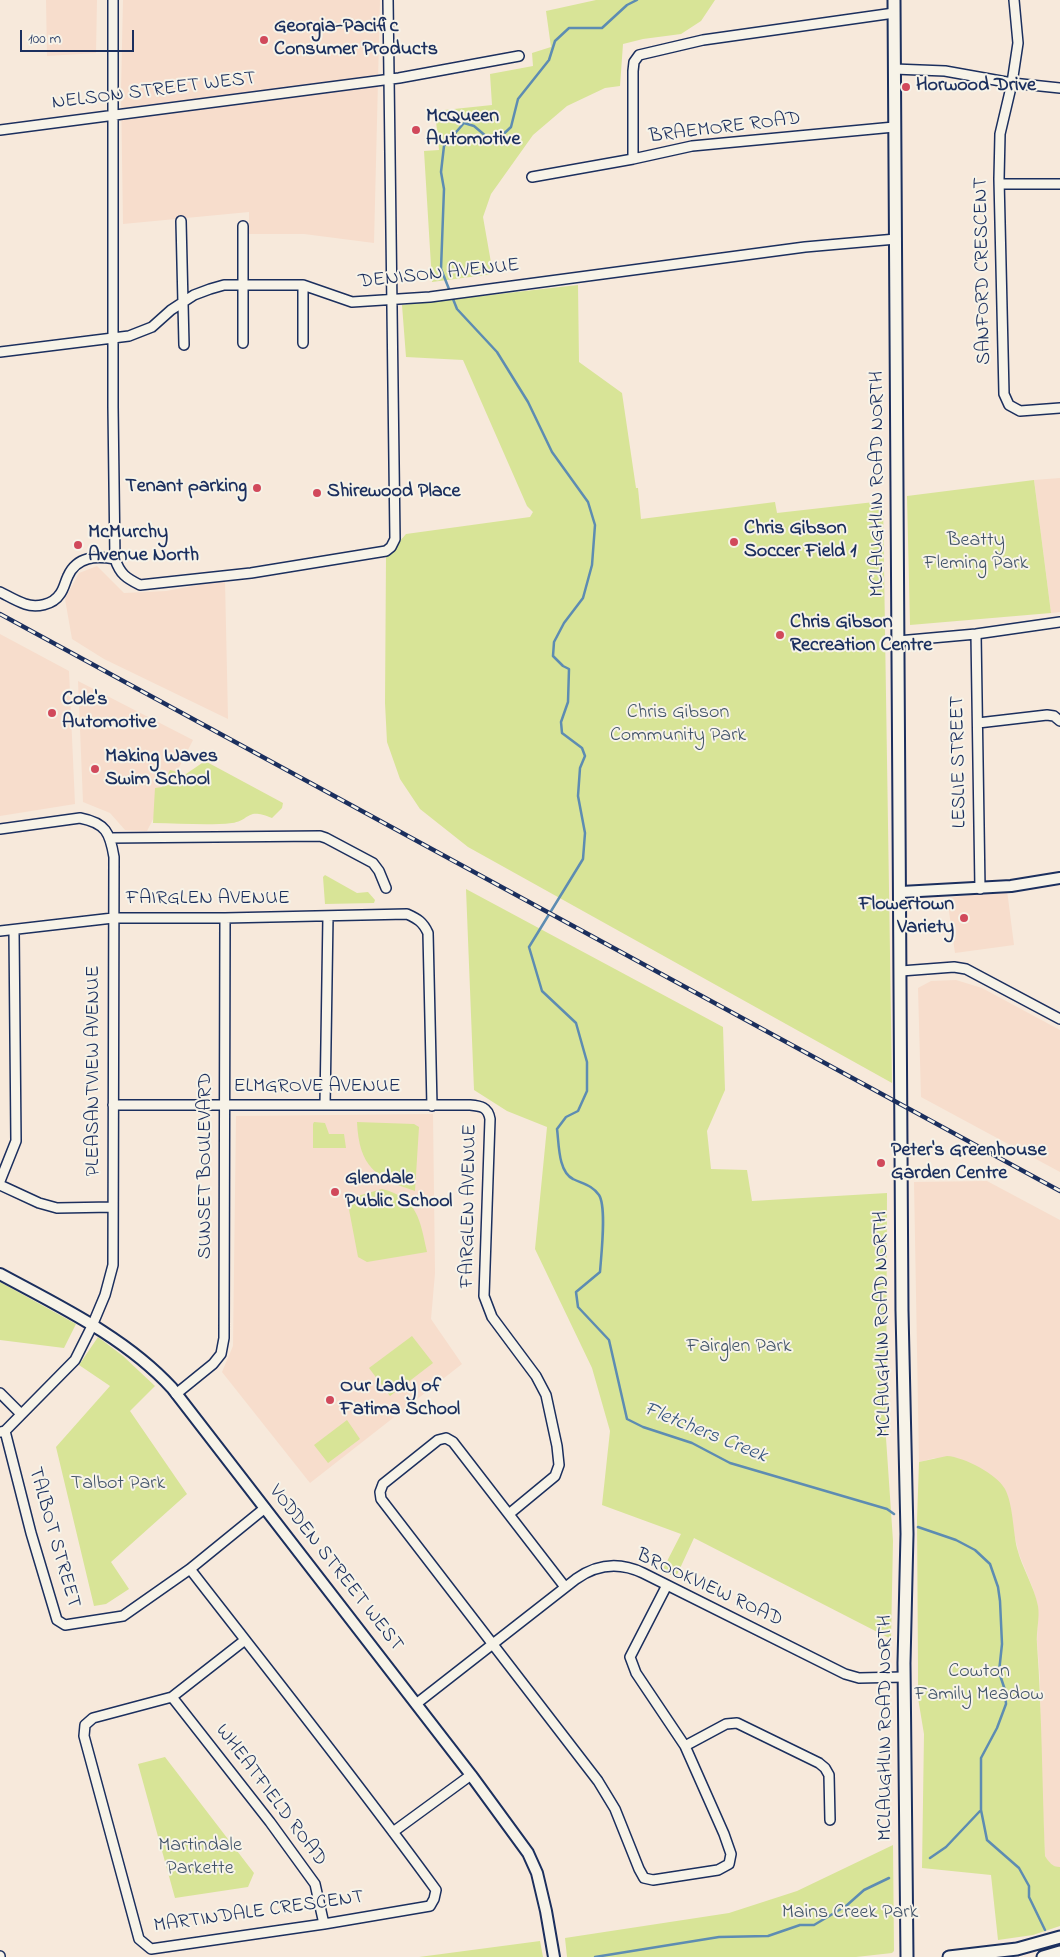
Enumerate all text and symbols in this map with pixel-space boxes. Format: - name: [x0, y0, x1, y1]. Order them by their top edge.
- place label: Georgia-Pacific Consumer Products: [274, 16, 438, 63]
- scale bar: [22, 20, 136, 52]
- text: 100 m: [28, 28, 61, 50]
- marker: Georgia-Pacific Consumer Products: [258, 34, 270, 46]
- street label: NELSON STREET WEST: [51, 68, 257, 116]
- place label: Horwood Drive: [916, 75, 1036, 99]
- marker: Horwood Drive: [900, 81, 912, 93]
- place label: McQueen Automotive: [426, 106, 520, 153]
- street label: BRAEMORE ROAD: [648, 108, 802, 150]
- marker: McQueen Automotive: [410, 124, 422, 136]
- street label: SANFORD CRESCENT: [970, 177, 998, 365]
- street label: DENISON AVENUE: [357, 255, 521, 295]
- street label: MCLAUGHLIN ROAD NORTH: [867, 371, 891, 597]
- place label: Tenant parking: [125, 476, 247, 500]
- place label: Shirewood Place: [327, 481, 460, 505]
- marker: Tenant parking: [251, 482, 263, 494]
- marker: Shirewood Place: [311, 487, 323, 499]
- place label: Chris Gibson Soccer Field 1: [744, 518, 857, 565]
- place label: McMurchy Avenue North: [88, 522, 199, 569]
- park label: Beatty Fleming Park: [924, 530, 1028, 577]
- marker: Chris Gibson Soccer Field 1: [728, 536, 740, 548]
- marker: McMurchy Avenue North: [72, 539, 84, 551]
- place label: Chris Gibson Recreation Centre: [790, 612, 932, 659]
- marker: Chris Gibson Recreation Centre: [774, 629, 786, 641]
- place label: Cole's Automotive: [62, 689, 156, 736]
- street label: LESLIE STREET: [947, 695, 973, 829]
- park label: Chris Gibson Community Park: [610, 702, 746, 749]
- marker: Cole's Automotive: [46, 707, 58, 719]
- place label: Making Waves Swim School: [105, 746, 218, 793]
- marker: Making Waves Swim School: [89, 763, 101, 775]
- street label: FAIRGLEN AVENUE: [126, 888, 290, 912]
- place label: Flowertown Variety: [859, 894, 954, 941]
- marker: Flowertown Variety: [958, 912, 970, 924]
- street label: PLEASANTVIEW AVENUE: [83, 965, 107, 1177]
- street label: SUNSET BOULEVARD: [195, 1073, 219, 1259]
- street label: ELMGROVE AVENUE: [233, 1076, 401, 1100]
- street label: FAIRGLEN AVENUE: [457, 1124, 483, 1288]
- place label: Peter's Greenhouse Garden Centre: [891, 1140, 1046, 1187]
- marker: Peter's Greenhouse Garden Centre: [875, 1157, 887, 1169]
- place label: Glendale Public School: [345, 1168, 452, 1215]
- marker: Glendale Public School: [329, 1186, 341, 1198]
- street label: MCLAUGHLIN ROAD NORTH: [870, 1211, 898, 1437]
- park label: Fairglen Park: [686, 1336, 792, 1360]
- place label: Our Lady of Fatima School: [340, 1376, 460, 1423]
- marker: Our Lady of Fatima School: [324, 1394, 336, 1406]
- water label: Fletchers Creek: [640, 1398, 770, 1470]
- street label: TALBOT STREET: [21, 1465, 85, 1611]
- park label: Talbot Park: [71, 1473, 165, 1497]
- street label: VODDEN STREET WEST: [262, 1481, 408, 1657]
- street label: BROOKVIEW ROAD: [632, 1545, 786, 1633]
- street label: MCLAUGHLIN ROAD NORTH: [875, 1615, 899, 1841]
- park label: Cowton Family Meadow: [914, 1661, 1044, 1708]
- street label: WHEATFIELD ROAD: [209, 1720, 331, 1872]
- park label: Martindale Parkette: [158, 1835, 242, 1882]
- street label: MARTINDALE CRESCENT: [152, 1886, 366, 1940]
- park label: Mains Creek Park: [782, 1902, 918, 1926]

